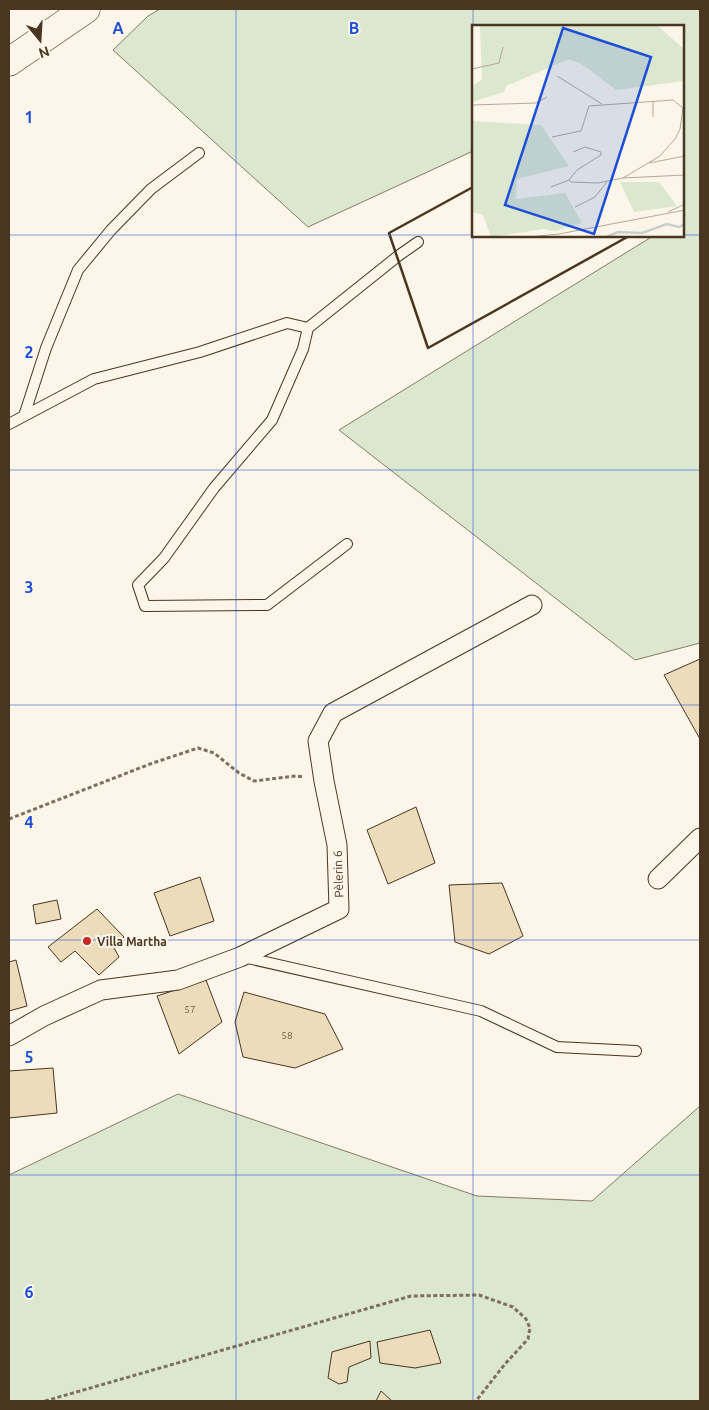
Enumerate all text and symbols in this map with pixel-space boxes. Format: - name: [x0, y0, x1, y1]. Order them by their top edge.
- north arrow: [15, 15, 65, 65]
- text: A: [112, 19, 124, 37]
- text: B: [349, 19, 359, 37]
- inset map: [472, 25, 684, 238]
- text: N: [37, 43, 51, 62]
- text: 1: [24, 108, 34, 126]
- text: 2: [24, 343, 34, 361]
- text: 3: [24, 578, 34, 596]
- text: 4: [24, 813, 34, 831]
- street label: Pèlerin 6: [331, 850, 345, 898]
- marker: Villa Martha: [81, 935, 93, 947]
- place label: Villa Martha: [97, 935, 167, 948]
- house number: 57: [184, 1004, 196, 1015]
- house number: 58: [281, 1030, 293, 1041]
- text: 5: [24, 1048, 34, 1066]
- text: 6: [24, 1283, 34, 1301]

